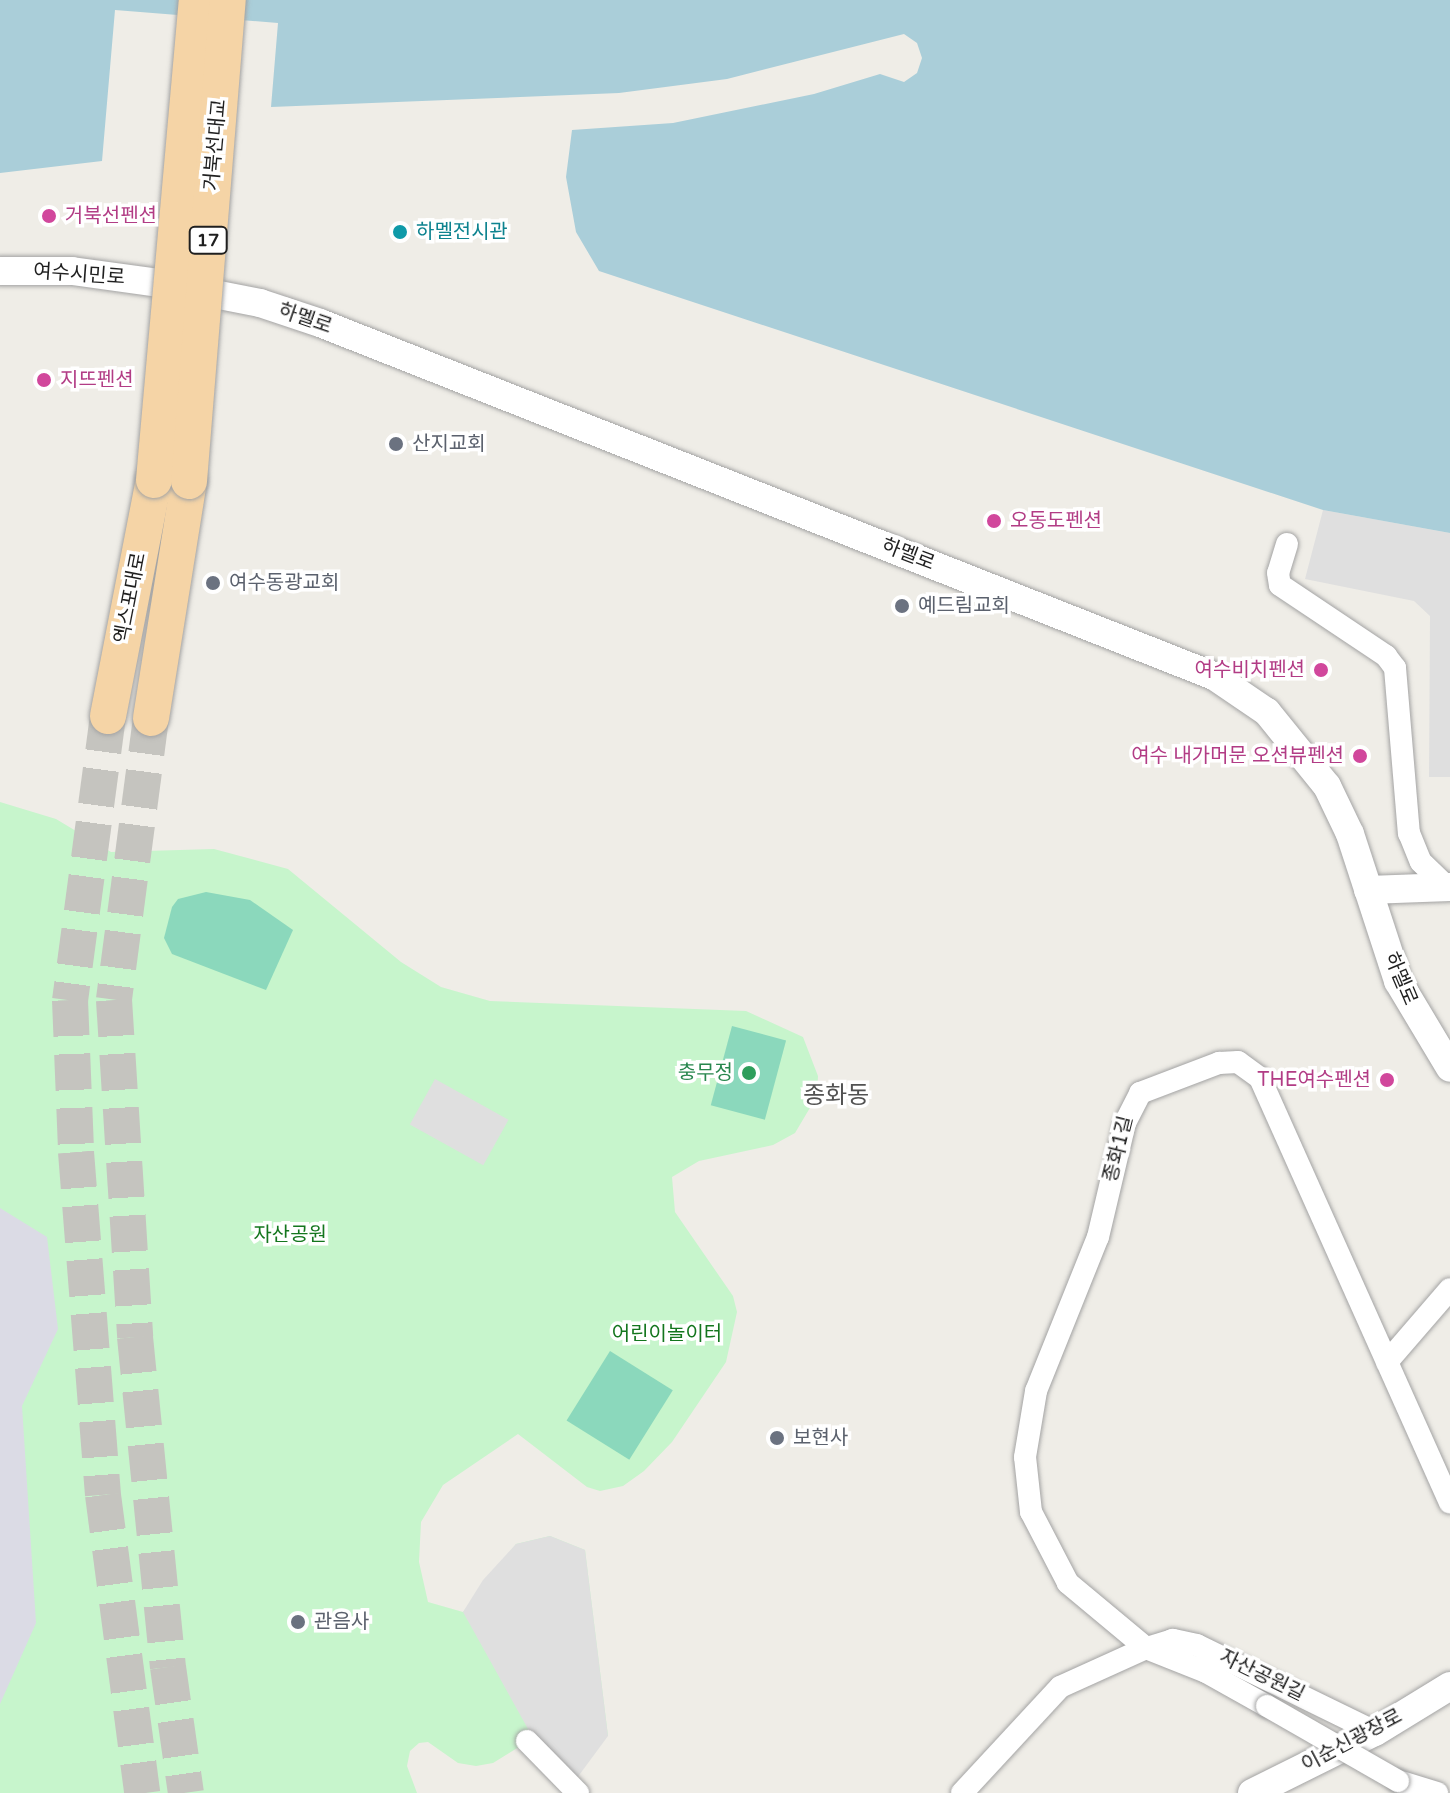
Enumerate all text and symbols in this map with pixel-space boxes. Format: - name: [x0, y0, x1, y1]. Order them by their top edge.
- street label: 거북선대교: [200, 98, 232, 192]
- place label: 거북선펜션: [65, 204, 157, 228]
- marker: 거북선펜션: [40, 207, 58, 225]
- place label: 하멜전시관: [416, 220, 508, 244]
- marker: 하멜전시관: [391, 223, 409, 241]
- road number: 17: [188, 226, 228, 254]
- street label: 여수시민로: [32, 260, 126, 290]
- street label: 하멜로: [275, 299, 335, 339]
- place label: 지뜨펜션: [60, 368, 134, 392]
- marker: 지뜨펜션: [35, 371, 53, 389]
- place label: 산지교회: [412, 432, 486, 456]
- marker: 산지교회: [387, 435, 405, 453]
- place label: 오동도펜션: [1010, 509, 1102, 533]
- marker: 오동도펜션: [985, 512, 1003, 530]
- street label: 하멜로: [878, 534, 938, 576]
- street label: 엑스포대로: [110, 551, 152, 645]
- place label: 여수동광교회: [229, 571, 339, 595]
- marker: 여수동광교회: [204, 574, 222, 592]
- place label: 예드림교회: [918, 594, 1010, 618]
- marker: 예드림교회: [893, 597, 911, 615]
- place label: 여수비치펜션: [1195, 658, 1305, 682]
- marker: 여수비치펜션: [1312, 661, 1330, 679]
- place label: 여수 내가머문 오션뷰펜션: [1131, 744, 1344, 768]
- marker: 여수 내가머문 오션뷰펜션: [1351, 747, 1369, 765]
- street label: 하멜로: [1378, 949, 1422, 1009]
- place label: 충무정: [678, 1061, 733, 1085]
- marker: 충무정: [740, 1064, 758, 1082]
- place label: THE여수펜션: [1257, 1068, 1371, 1092]
- marker: THE여수펜션: [1378, 1071, 1396, 1089]
- district label: 종화동: [803, 1082, 869, 1110]
- street label: 종화1길: [1099, 1113, 1139, 1185]
- park label: 자산공원: [253, 1223, 327, 1247]
- park label: 어린이놀이터: [612, 1322, 722, 1346]
- place label: 보현사: [793, 1426, 848, 1450]
- marker: 보현사: [768, 1429, 786, 1447]
- place label: 관음사: [314, 1610, 369, 1634]
- marker: 관음사: [289, 1613, 307, 1631]
- street label: 자산공원길: [1215, 1645, 1309, 1707]
- street label: 이순신광장로: [1298, 1704, 1406, 1778]

